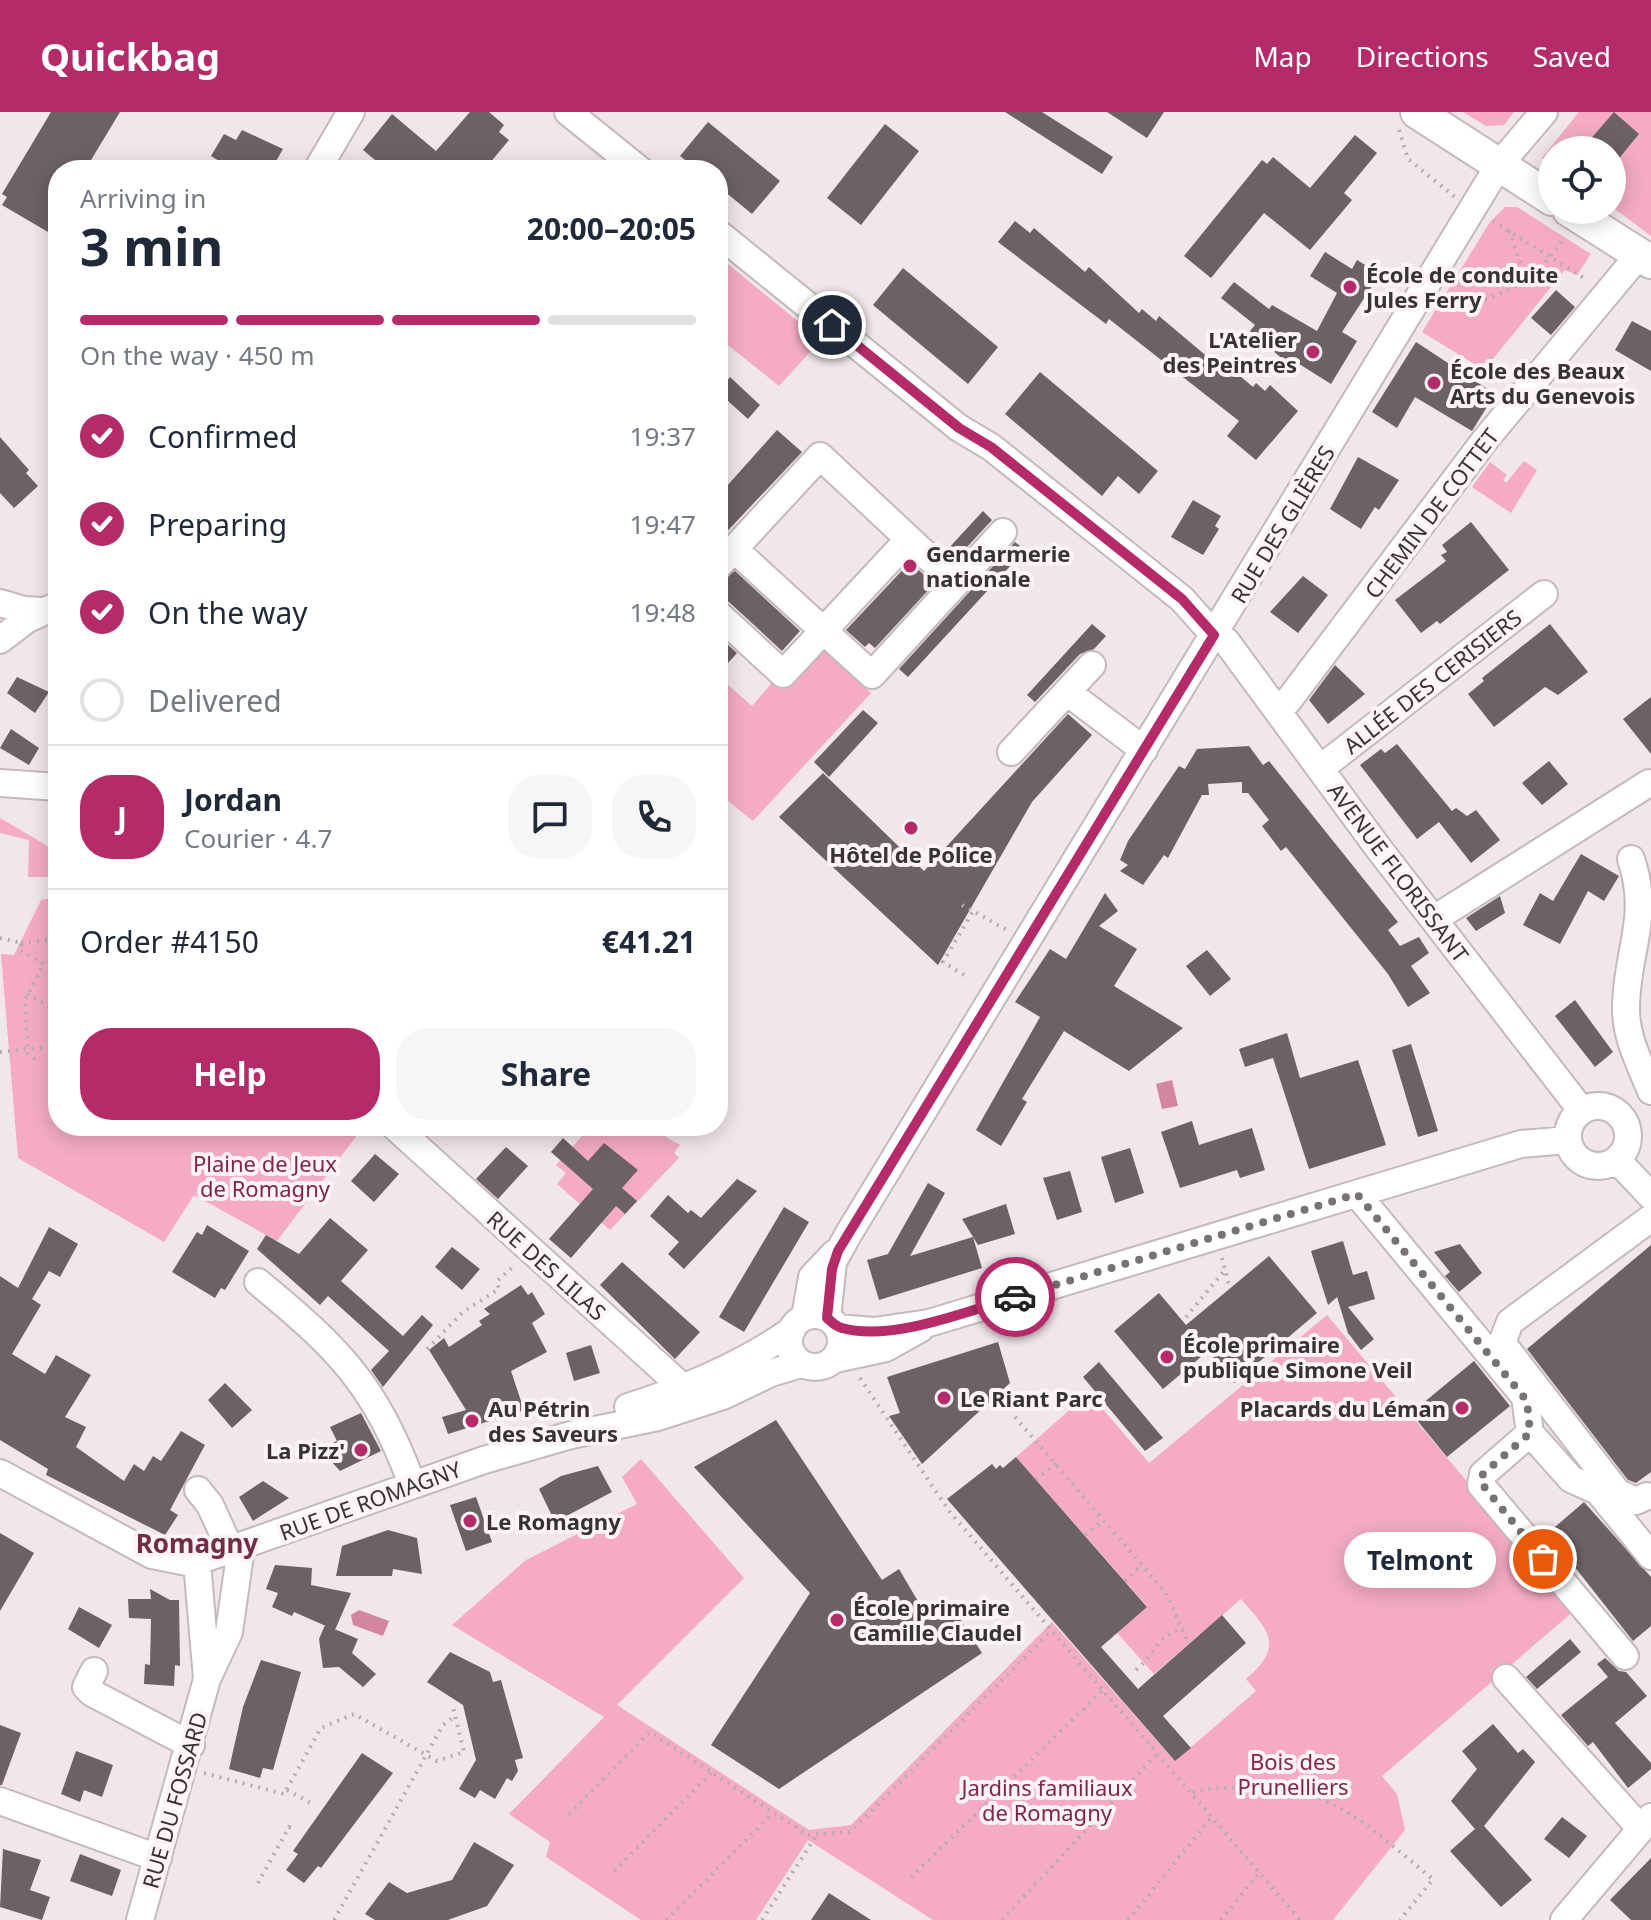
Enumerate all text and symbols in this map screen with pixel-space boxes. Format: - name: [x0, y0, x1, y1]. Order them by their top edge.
- text: Quickbag: [40, 30, 220, 82]
- text: Map: [1253, 37, 1312, 75]
- text: Directions: [1356, 37, 1489, 75]
- text: Saved: [1533, 37, 1611, 75]
- map controls: [1538, 136, 1626, 224]
- button: locate: [1538, 136, 1626, 224]
- text: Arriving in: [80, 180, 206, 216]
- text: 20:00–20:05: [527, 208, 696, 249]
- text: 3 min: [80, 210, 223, 281]
- place label: École de conduite Jules Ferry: [1364, 259, 1558, 314]
- marker: École de conduite Jules Ferry: [1341, 278, 1359, 296]
- pin: [798, 291, 866, 359]
- icon: home: [810, 303, 854, 347]
- place label: L'Atelier des Peintres: [1162, 324, 1297, 379]
- text: On the way · 450 m: [80, 337, 314, 373]
- marker: L'Atelier des Peintres: [1304, 343, 1322, 361]
- place label: École des Beaux Arts du Genevois: [1450, 355, 1635, 410]
- marker: École des Beaux Arts du Genevois: [1425, 374, 1443, 392]
- icon: check: [80, 414, 124, 458]
- text: Confirmed: [148, 416, 298, 457]
- text: 19:37: [630, 418, 696, 454]
- street label: CHEMIN DE COTTET: [1357, 422, 1505, 604]
- street label: RUE DES GLIÈRES: [1223, 440, 1341, 608]
- icon: check: [80, 502, 124, 546]
- text: Preparing: [148, 504, 287, 545]
- text: 19:47: [630, 506, 696, 542]
- place label: Gendarmerie nationale: [926, 538, 1070, 593]
- marker: Gendarmerie nationale: [901, 557, 919, 575]
- icon: check: [80, 590, 124, 634]
- text: On the way: [148, 592, 308, 633]
- text: 19:48: [630, 594, 696, 630]
- street label: ALLÉE DES CERISIERS: [1337, 602, 1527, 760]
- text: Delivered: [148, 680, 282, 721]
- button: chat: [508, 775, 592, 859]
- button: phone: [612, 775, 696, 859]
- street label: AVENUE FLORISSANT: [1322, 776, 1476, 968]
- text: Jordan: [184, 779, 282, 820]
- text: J: [117, 797, 127, 838]
- marker: Hôtel de Police: [902, 819, 920, 837]
- text: Courier · 4.7: [184, 820, 332, 856]
- place label: Hôtel de Police: [829, 839, 993, 869]
- text: Order #4150: [80, 921, 259, 962]
- text: €41.21: [602, 921, 696, 962]
- button: Help: [80, 1028, 380, 1120]
- button: Share: [396, 1028, 696, 1120]
- park label: Plaine de Jeux de Romagny: [193, 1148, 337, 1203]
- street label: RUE DES LILAS: [481, 1204, 613, 1326]
- courier: [975, 1257, 1055, 1337]
- icon: car: [993, 1275, 1037, 1319]
- place label: École primaire publique Simone Veil: [1183, 1329, 1412, 1384]
- marker: École primaire publique Simone Veil: [1158, 1348, 1176, 1366]
- place label: Le Riant Parc: [960, 1383, 1103, 1413]
- marker: Le Riant Parc: [935, 1389, 953, 1407]
- place label: Au Pétrin des Saveurs: [488, 1393, 618, 1448]
- place label: Placards du Léman: [1240, 1393, 1446, 1423]
- marker: Placards du Léman: [1453, 1399, 1471, 1417]
- marker: Au Pétrin des Saveurs: [463, 1412, 481, 1430]
- place label: La Pizz': [266, 1435, 345, 1465]
- marker: La Pizz': [352, 1441, 370, 1459]
- street label: RUE DE ROMAGNY: [275, 1453, 466, 1547]
- place label: Le Romagny: [486, 1506, 621, 1536]
- marker: Le Romagny: [461, 1512, 479, 1530]
- district label: Romagny: [136, 1525, 258, 1561]
- pin: [1509, 1525, 1577, 1593]
- callout: Telmont: [1343, 1531, 1495, 1587]
- icon: bag: [1521, 1537, 1565, 1581]
- text: Telmont: [1367, 1542, 1473, 1578]
- place label: École primaire Camille Claudel: [853, 1592, 1022, 1647]
- marker: École primaire Camille Claudel: [828, 1611, 846, 1629]
- street label: RUE DU FOSSARD: [134, 1708, 214, 1892]
- park label: Bois des Prunelliers: [1237, 1746, 1349, 1801]
- park label: Jardins familiaux de Romagny: [959, 1772, 1133, 1827]

